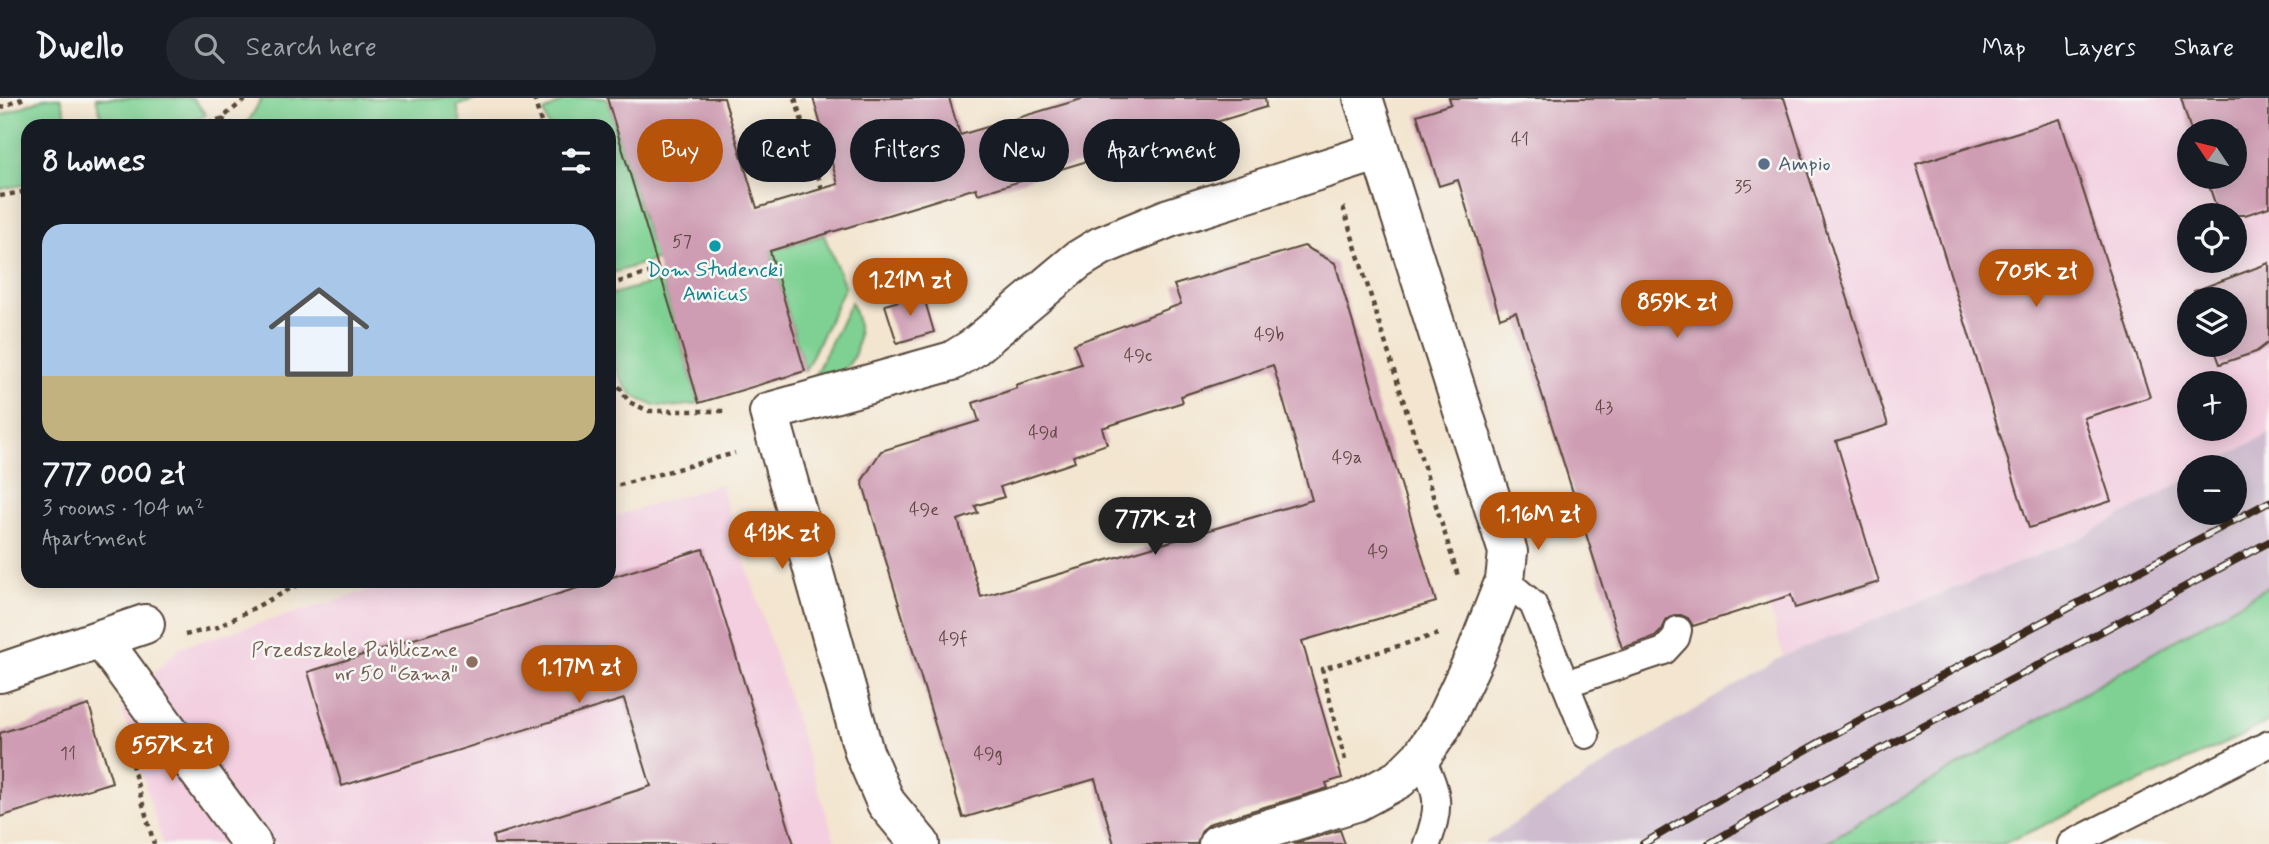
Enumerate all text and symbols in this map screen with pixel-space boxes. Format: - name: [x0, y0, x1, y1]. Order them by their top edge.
- search box: [166, 17, 656, 80]
- text: Dwello: [35, 26, 124, 70]
- icon: search: [190, 29, 228, 67]
- text: Search here: [246, 31, 377, 65]
- text: Map: [1982, 33, 2026, 64]
- text: Layers: [2064, 33, 2136, 64]
- text: Share: [2174, 33, 2234, 64]
- chip: Buy: [637, 119, 723, 182]
- chip: Rent: [737, 119, 836, 182]
- chip: Filters: [850, 119, 965, 182]
- chip: New: [979, 119, 1069, 182]
- chip: Apartment: [1083, 119, 1240, 182]
- north arrow: [2177, 119, 2247, 189]
- map controls: [2177, 119, 2247, 525]
- house number: 41: [1511, 128, 1529, 152]
- text: 8 homes: [42, 142, 145, 181]
- icon: filters: [557, 142, 595, 180]
- place label: Ampio: [1778, 150, 1831, 178]
- marker: Ampio: [1756, 156, 1772, 172]
- house number: 35: [1734, 175, 1752, 199]
- button: locate: [2177, 203, 2247, 273]
- house number: 57: [672, 230, 692, 254]
- marker: Dom Studencki Amicus: [707, 238, 723, 254]
- pin: 705K zł: [1971, 250, 2101, 309]
- place label: Dom Studencki Amicus: [647, 256, 783, 308]
- text: 705K zł: [1995, 257, 2077, 287]
- pin: 1.21M zł: [838, 258, 982, 318]
- text: 1.21M zł: [869, 266, 951, 296]
- icon: home: [256, 269, 382, 395]
- pin: 859K zł: [1612, 280, 1742, 340]
- button: layers: [2177, 287, 2247, 357]
- text: 859K zł: [1637, 288, 1717, 318]
- house number: 49b: [1254, 323, 1284, 347]
- house number: 49c: [1124, 344, 1152, 368]
- button: +: [2177, 371, 2247, 441]
- house number: 43: [1595, 396, 1613, 420]
- house number: 49d: [1028, 421, 1058, 445]
- house number: 49a: [1332, 446, 1362, 470]
- text: 777 000 zł: [42, 455, 185, 494]
- button: −: [2177, 455, 2247, 525]
- pin: 1.16M zł: [1466, 492, 1610, 552]
- text: 3 rooms · 104 m²: [42, 494, 205, 524]
- house number: 49e: [909, 498, 939, 522]
- pin: 777K zł: [1090, 498, 1220, 557]
- text: 1.16M zł: [1496, 500, 1580, 530]
- text: 777K zł: [1114, 505, 1196, 535]
- pin: 413K zł: [717, 512, 847, 571]
- text: 413K zł: [744, 519, 820, 549]
- text: Apartment: [42, 524, 147, 554]
- house number: 49: [1367, 540, 1389, 564]
- house number: 49f: [939, 627, 968, 651]
- place label: Przedszkole Publiczne nr 50 "Gama": [251, 636, 458, 688]
- pin: 1.17M zł: [507, 646, 651, 705]
- text: 1.17M zł: [537, 653, 621, 683]
- marker: Przedszkole Publiczne nr 50 "Gama": [464, 654, 480, 670]
- pin: 557K zł: [107, 724, 237, 783]
- text: 557K zł: [131, 731, 213, 761]
- house number: 11: [60, 742, 76, 766]
- house number: 49g: [973, 742, 1003, 766]

